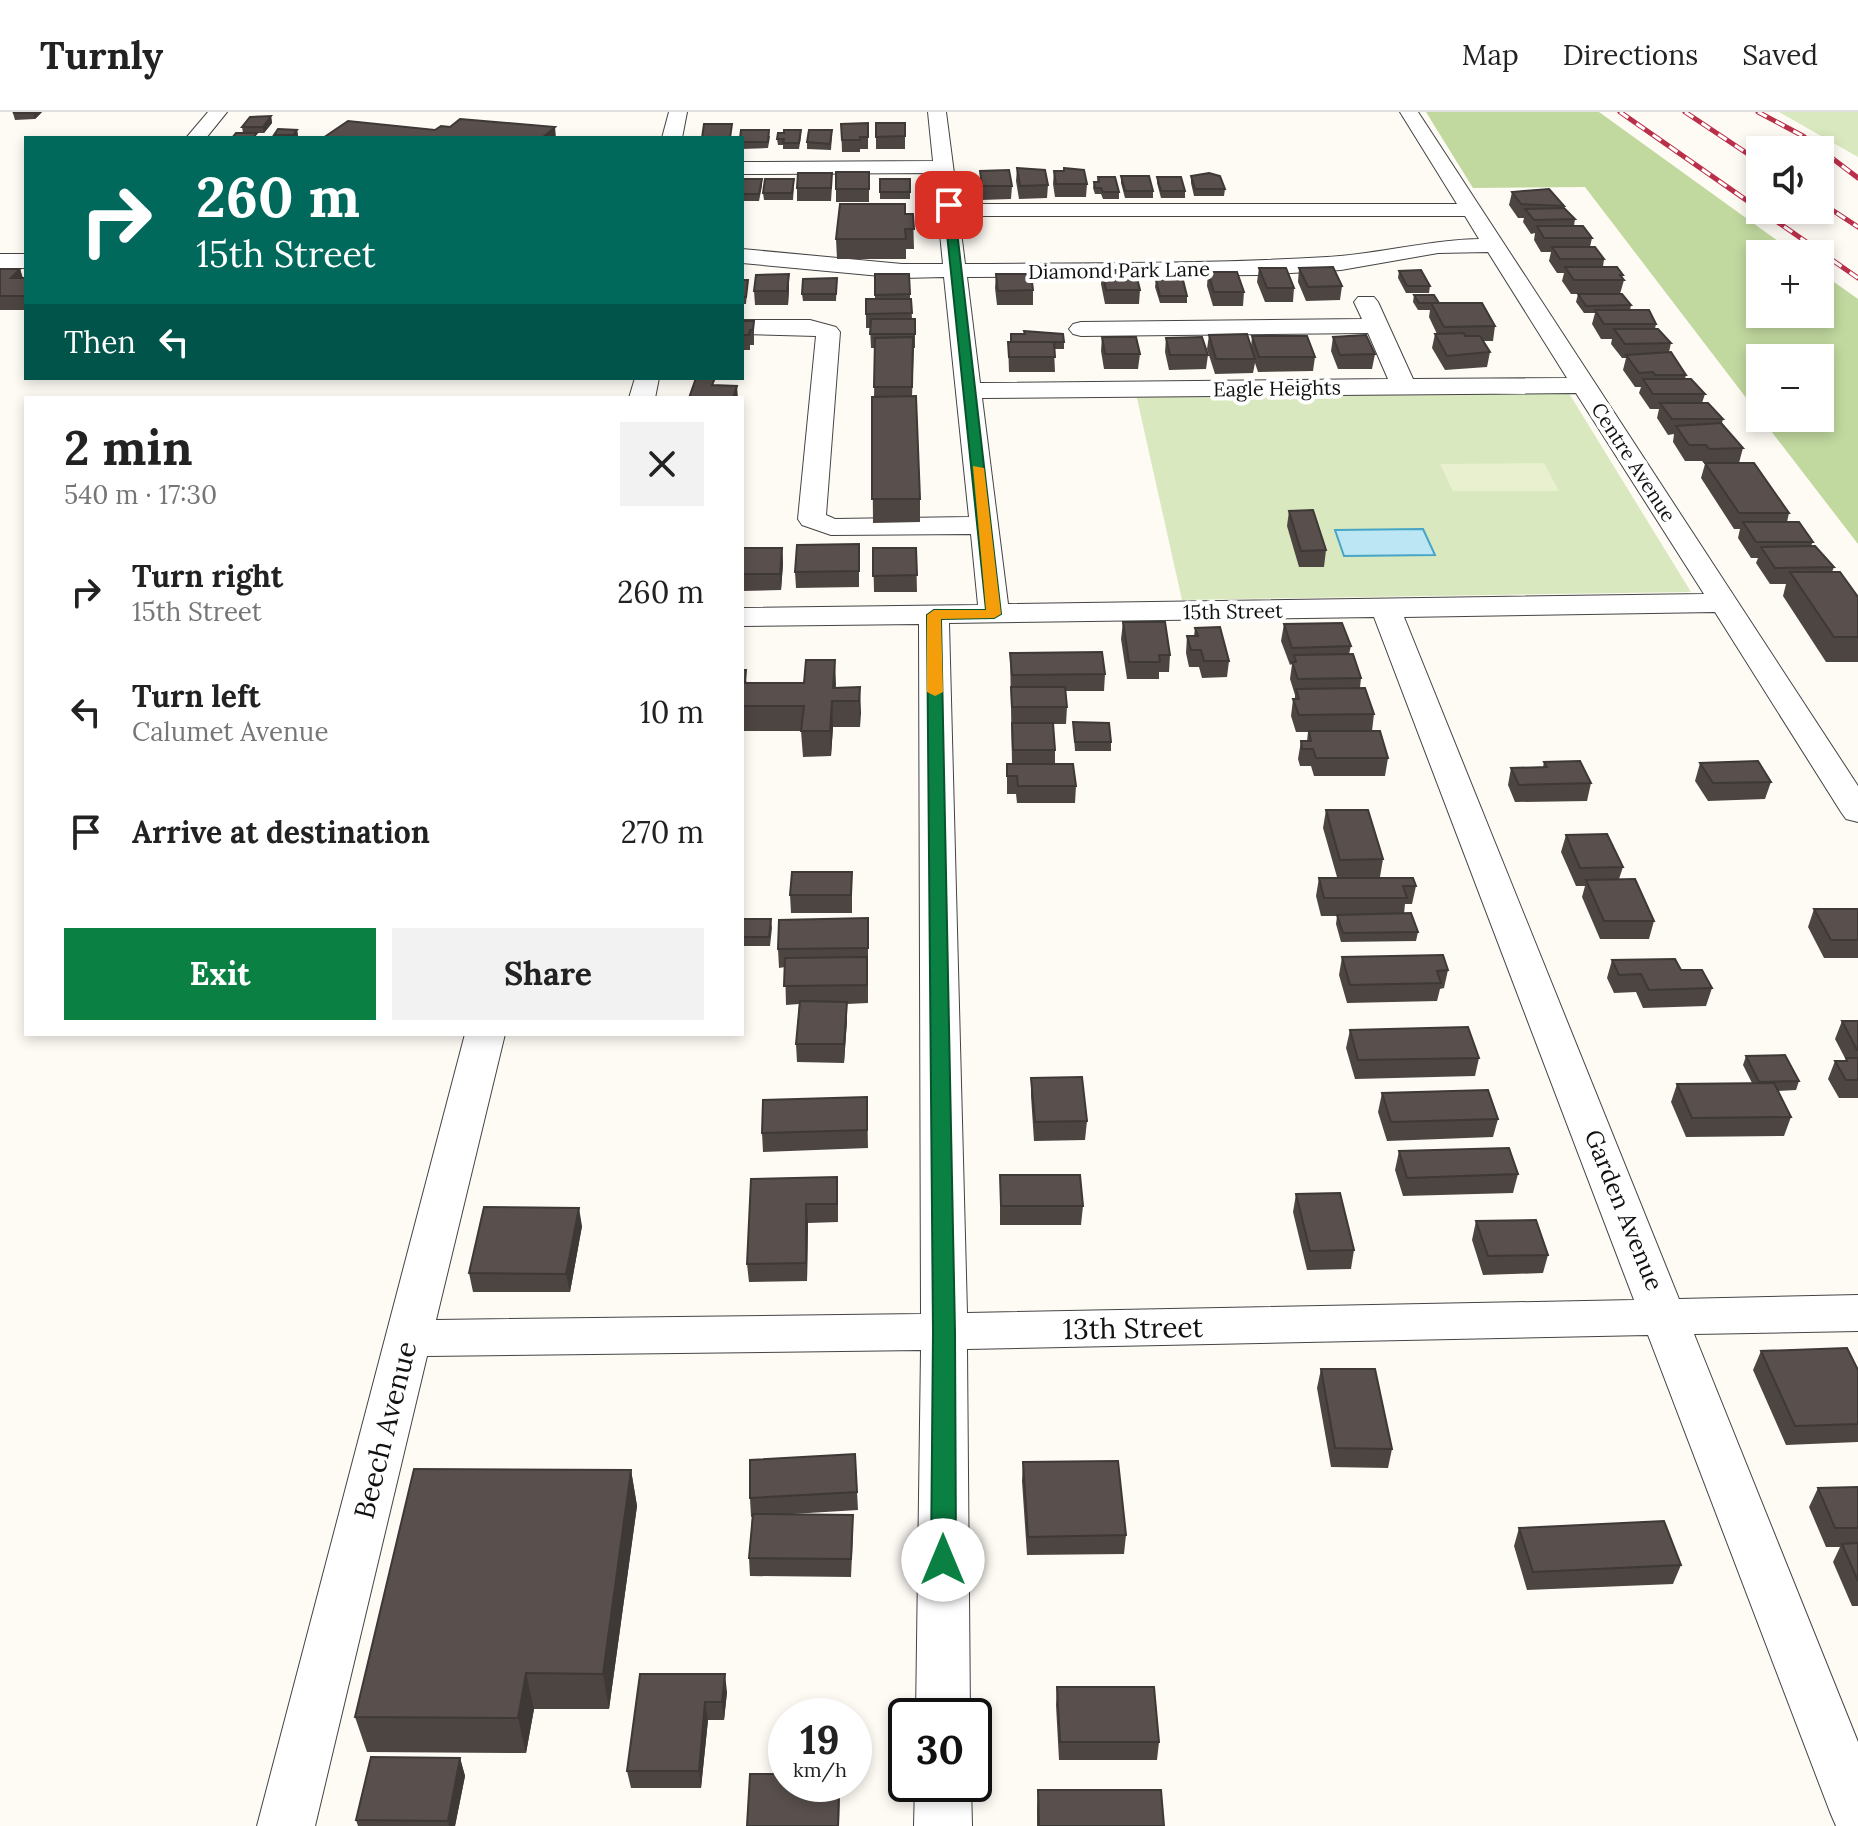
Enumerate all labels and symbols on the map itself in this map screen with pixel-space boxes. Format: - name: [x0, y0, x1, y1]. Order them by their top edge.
- pin: [915, 171, 983, 239]
- street label: Diamond Park Lane: [1028, 256, 1210, 284]
- street label: Eagle Heights: [1213, 374, 1341, 402]
- street label: Centre Avenue: [1586, 398, 1682, 526]
- street label: 15th Street: [1183, 598, 1283, 624]
- street label: Garden Avenue: [1578, 1125, 1670, 1295]
- street label: 13th Street: [1063, 1309, 1204, 1347]
- street label: Beech Avenue: [346, 1338, 424, 1522]
- position arrow: [901, 1518, 985, 1602]
- speed limit sign: 30: [888, 1698, 992, 1802]

